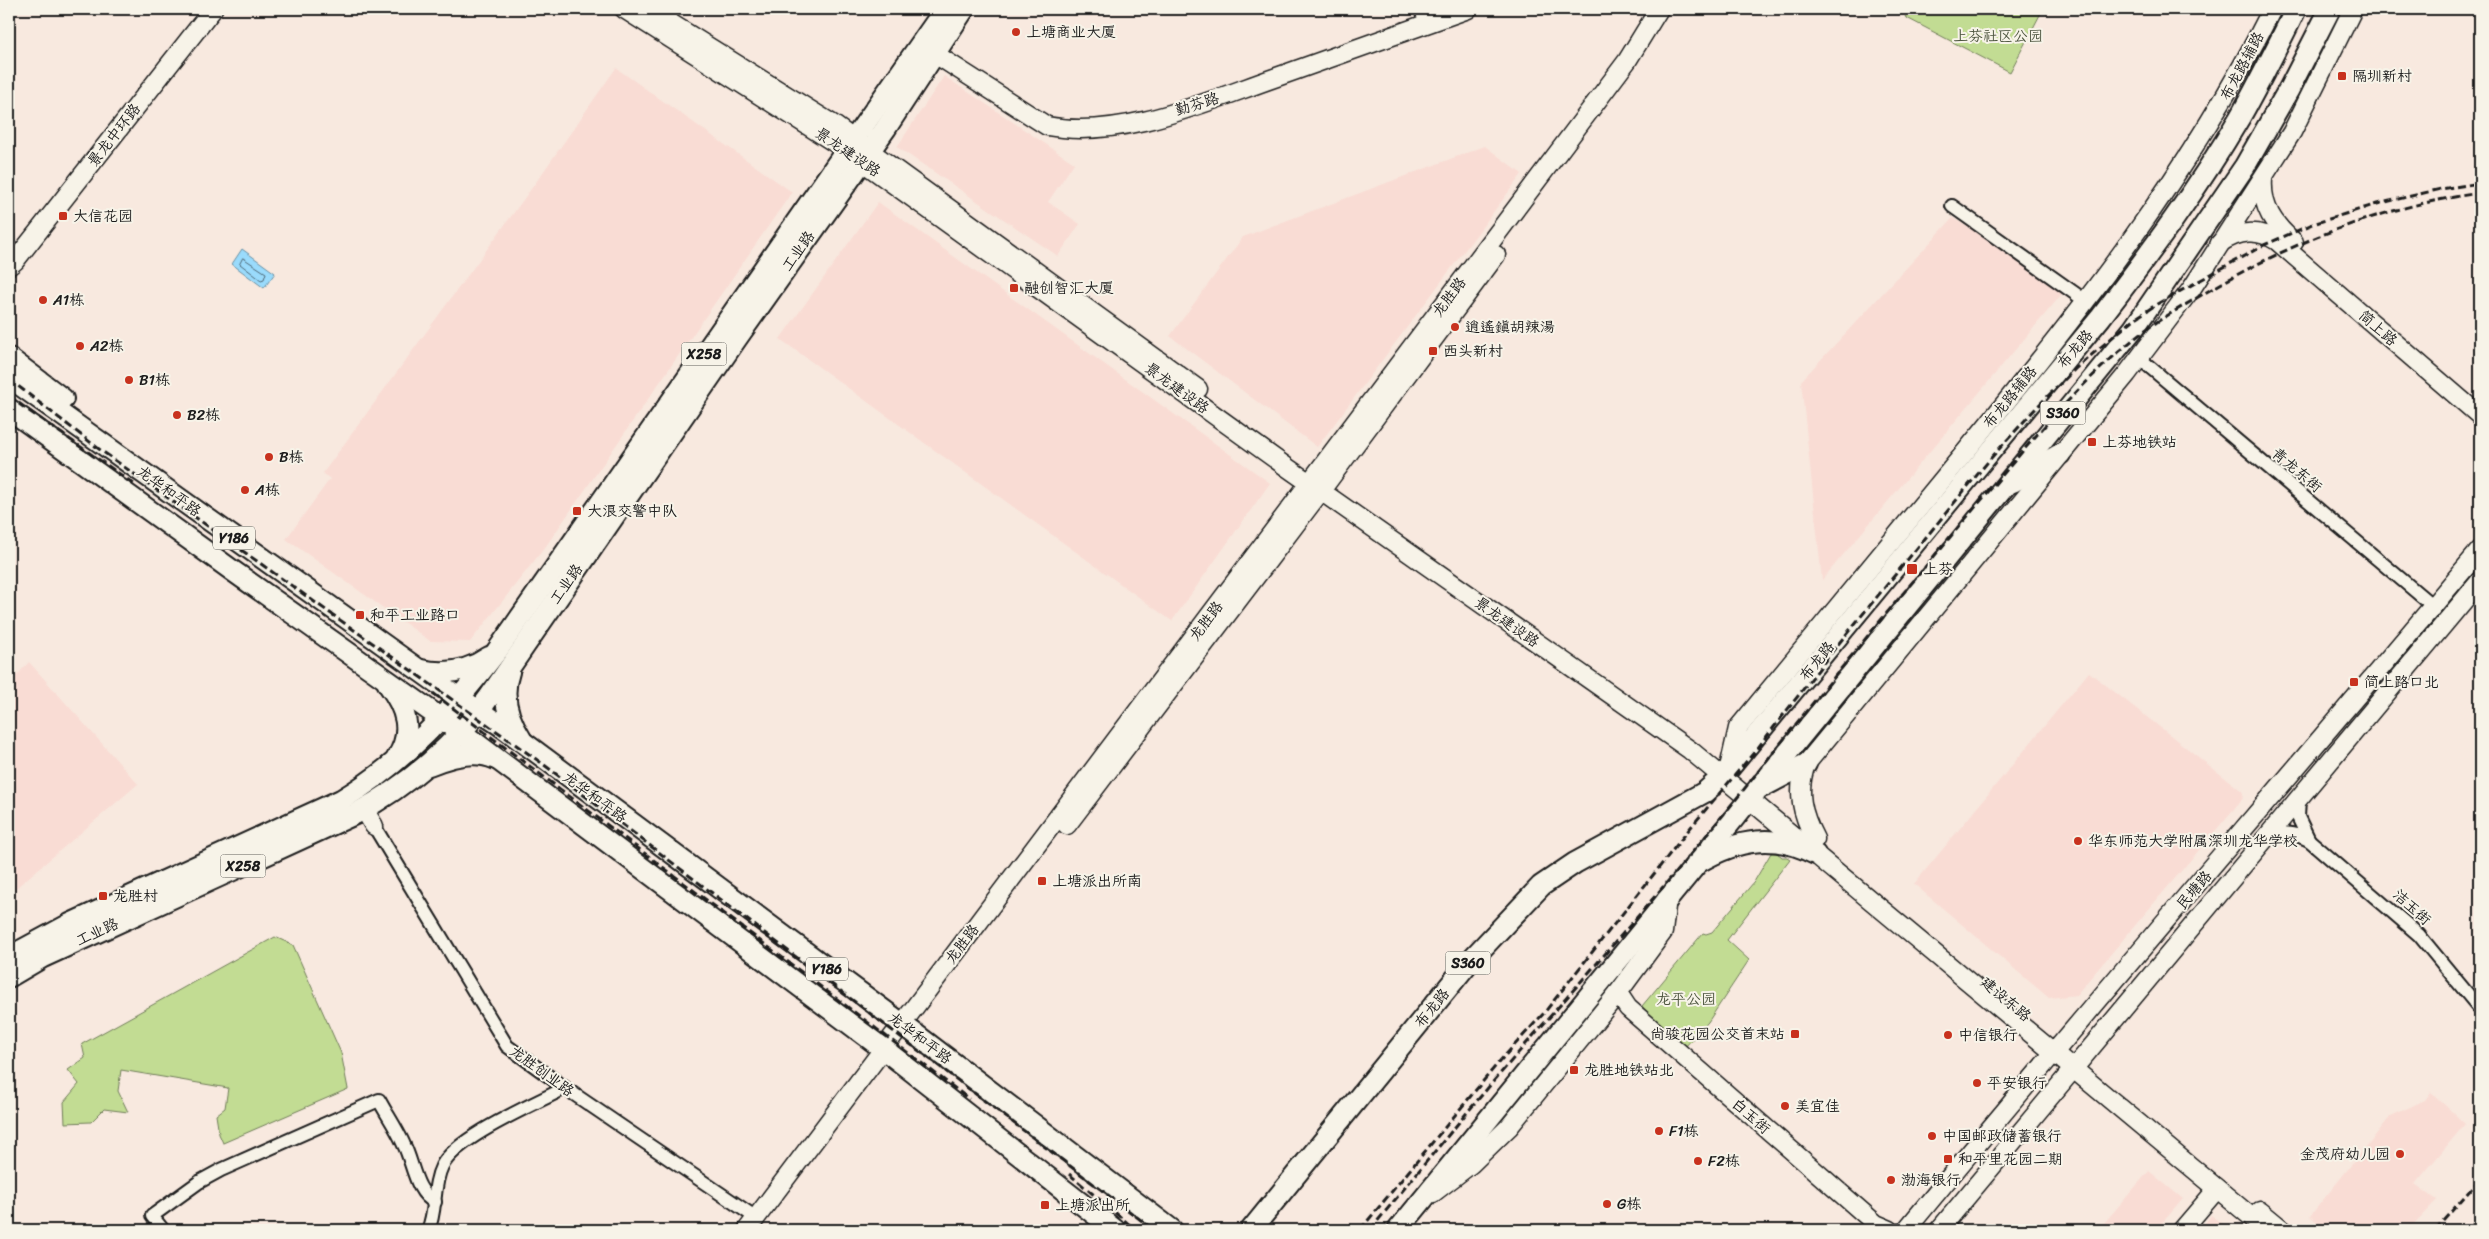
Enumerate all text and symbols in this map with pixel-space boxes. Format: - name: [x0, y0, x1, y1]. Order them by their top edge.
- place label: 上塘商业大厦: [1026, 19, 1116, 45]
- park label: 上芬社区公园: [1953, 23, 2043, 49]
- marker: 上塘商业大厦: [1010, 26, 1022, 38]
- street label: 布龙路辅路: [2213, 27, 2271, 105]
- place label: 隔圳新村: [2352, 63, 2412, 89]
- marker: 隔圳新村: [2336, 70, 2348, 82]
- street label: 勤芬路: [1172, 85, 1222, 123]
- street label: 景龙中环路: [81, 97, 147, 173]
- street label: 景龙建设路: [810, 120, 886, 184]
- place label: 大信花园: [73, 203, 133, 229]
- marker: 大信花园: [57, 210, 69, 222]
- street label: 工业路: [774, 225, 822, 277]
- street label: 龙胜路: [1425, 271, 1473, 323]
- place label: 融创智汇大厦: [1024, 275, 1114, 301]
- marker: 融创智汇大厦: [1008, 282, 1020, 294]
- place label: A1栋: [52, 287, 84, 313]
- marker: A1栋: [37, 294, 49, 306]
- street label: 简上路: [2352, 303, 2404, 353]
- place label: 逍遙鎮胡辣湯: [1465, 314, 1555, 340]
- marker: 逍遙鎮胡辣湯: [1449, 321, 1461, 333]
- street label: 布龙路: [2051, 323, 2099, 375]
- place label: A2栋: [89, 333, 124, 359]
- place label: 西头新村: [1443, 338, 1503, 364]
- marker: A2栋: [74, 340, 86, 352]
- road number: X258: [682, 342, 726, 366]
- marker: 西头新村: [1427, 345, 1439, 357]
- street label: 景龙建设路: [1139, 355, 1215, 421]
- street label: 布龙路辅路: [1976, 360, 2044, 434]
- place label: B1栋: [139, 367, 170, 393]
- marker: B1栋: [123, 374, 135, 386]
- place label: B2栋: [187, 402, 220, 428]
- road number: S360: [2040, 402, 2086, 424]
- marker: B2栋: [171, 409, 183, 421]
- place label: 上芬地铁站: [2102, 429, 2177, 455]
- marker: 上芬地铁站: [2086, 436, 2098, 448]
- street label: 青龙东街: [2266, 441, 2328, 499]
- place label: B栋: [279, 444, 303, 470]
- marker: B栋: [263, 451, 275, 463]
- street label: 龙华和平路: [131, 458, 207, 524]
- place label: A栋: [254, 477, 280, 503]
- marker: A栋: [239, 484, 251, 496]
- place label: 大浪交警中队: [587, 498, 677, 524]
- marker: 大浪交警中队: [571, 505, 583, 517]
- road number: Y186: [213, 526, 255, 550]
- place label: 上芬: [1923, 556, 1953, 582]
- street label: 工业路: [542, 558, 590, 610]
- marker: 上芬: [1905, 562, 1919, 576]
- street label: 景龙建设路: [1469, 590, 1545, 654]
- street label: 龙胜路: [1182, 595, 1230, 647]
- place label: 和平工业路口: [370, 602, 460, 628]
- marker: 和平工业路口: [354, 609, 366, 621]
- street label: 布龙路: [1793, 635, 1841, 687]
- place label: 简上路口北: [2364, 669, 2439, 695]
- marker: 简上路口北: [2348, 676, 2360, 688]
- street label: 龙华和平路: [557, 764, 633, 830]
- place label: 华东师范大学附属深圳龙华学校: [2088, 828, 2298, 854]
- marker: 华东师范大学附属深圳龙华学校: [2072, 835, 2084, 847]
- road number: X258: [220, 854, 266, 878]
- street label: 民塘路: [2170, 864, 2218, 916]
- place label: 上塘派出所南: [1052, 868, 1142, 894]
- marker: 上塘派出所南: [1036, 875, 1048, 887]
- street label: 洁玉街: [2387, 882, 2437, 932]
- place label: 龙胜村: [113, 883, 158, 909]
- marker: 龙胜村: [97, 890, 109, 902]
- street label: 工业路: [71, 911, 123, 953]
- street label: 龙胜路: [938, 918, 986, 970]
- road number: S360: [1446, 951, 1490, 974]
- road number: Y186: [806, 958, 848, 981]
- street label: 建设东路: [1975, 970, 2037, 1028]
- street label: 布龙路: [1408, 982, 1456, 1034]
- park label: 龙平公园: [1656, 986, 1716, 1012]
- street label: 龙华和平路: [882, 1005, 958, 1071]
- place label: 尚骏花园公交首末站: [1650, 1021, 1785, 1047]
- place label: 中信银行: [1958, 1022, 2018, 1048]
- marker: 尚骏花园公交首末站: [1789, 1028, 1801, 1040]
- marker: 中信银行: [1942, 1029, 1954, 1041]
- street label: 龙胜创业路: [504, 1038, 580, 1104]
- place label: 龙胜地铁站北: [1584, 1057, 1674, 1083]
- marker: 龙胜地铁站北: [1568, 1064, 1580, 1076]
- place label: 平安银行: [1987, 1070, 2047, 1096]
- marker: 平安银行: [1971, 1077, 1983, 1089]
- street label: 白玉街: [1725, 1091, 1777, 1141]
- place label: 美宜佳: [1795, 1093, 1840, 1119]
- marker: 美宜佳: [1779, 1100, 1791, 1112]
- place label: F1栋: [1669, 1118, 1699, 1144]
- place label: 中国邮政储蓄银行: [1942, 1123, 2062, 1149]
- marker: F1栋: [1653, 1125, 1665, 1137]
- marker: 中国邮政储蓄银行: [1926, 1130, 1938, 1142]
- place label: 金茂府幼儿园: [2300, 1141, 2390, 1167]
- place label: 和平里花园二期: [1958, 1146, 2063, 1172]
- place label: F2栋: [1708, 1148, 1740, 1174]
- marker: 金茂府幼儿园: [2394, 1148, 2406, 1160]
- marker: 和平里花园二期: [1942, 1153, 1954, 1165]
- marker: F2栋: [1692, 1155, 1704, 1167]
- place label: 渤海银行: [1901, 1167, 1961, 1193]
- marker: 渤海银行: [1885, 1174, 1897, 1186]
- place label: G栋: [1617, 1191, 1641, 1217]
- place label: 上塘派出所: [1055, 1192, 1130, 1218]
- marker: G栋: [1601, 1198, 1613, 1210]
- marker: 上塘派出所: [1039, 1199, 1051, 1211]

